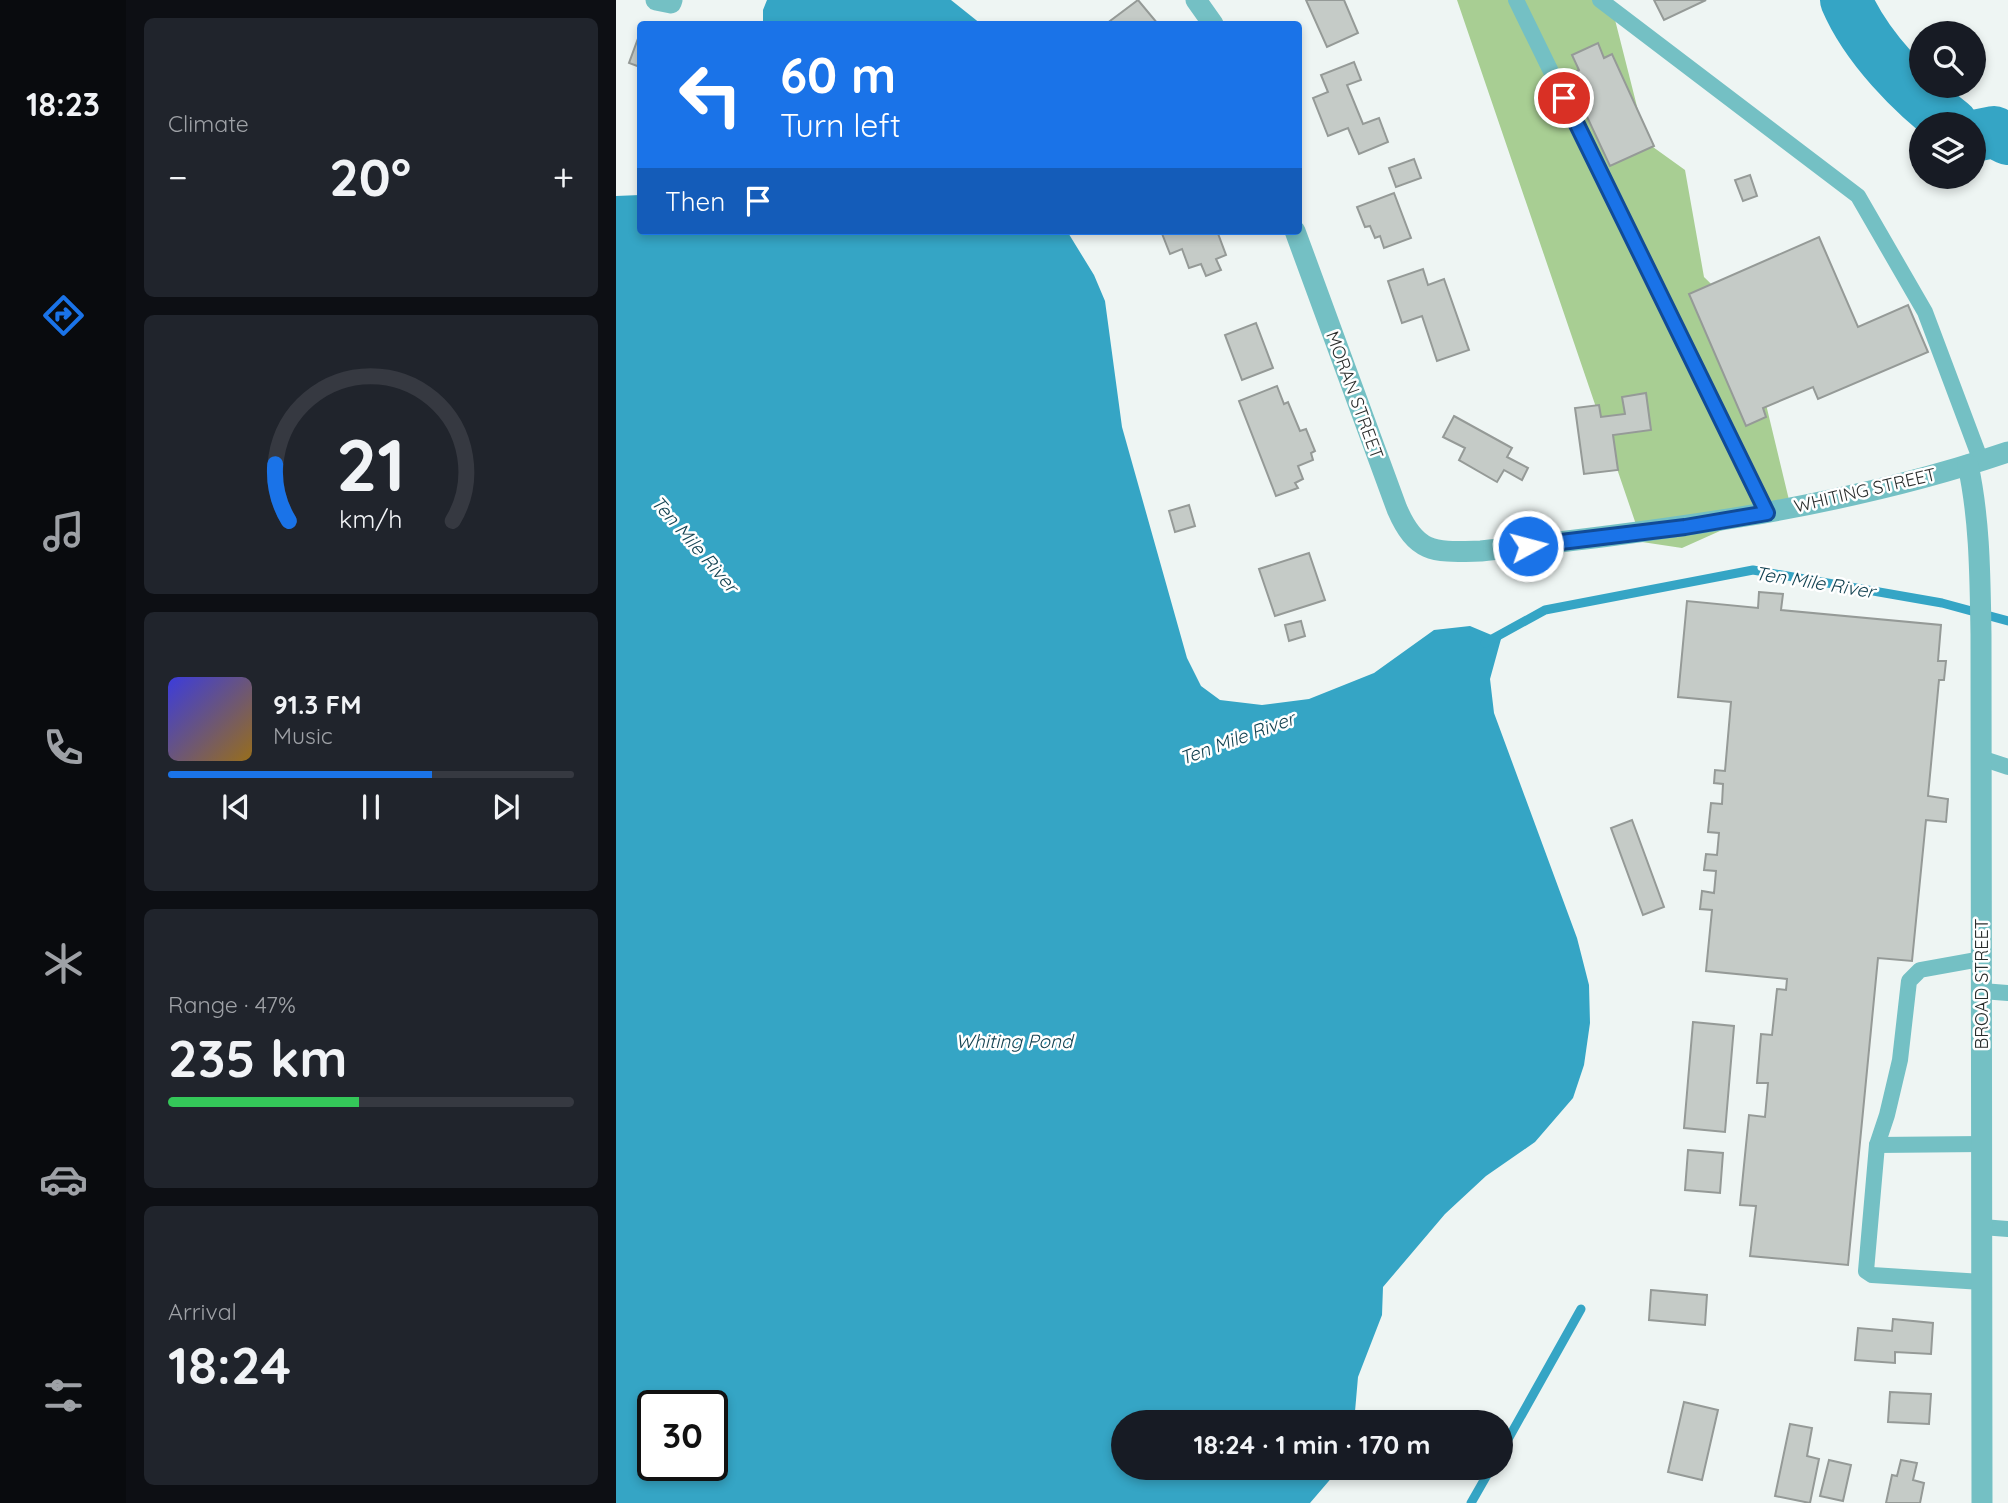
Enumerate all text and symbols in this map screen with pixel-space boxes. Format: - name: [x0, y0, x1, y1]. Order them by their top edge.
- map controls: [1909, 21, 1986, 189]
- button: search: [1909, 21, 1986, 98]
- text: 60 m: [780, 44, 896, 105]
- icon: left: [665, 49, 756, 140]
- pin: [1534, 68, 1594, 128]
- icon: arrive: [1545, 79, 1583, 117]
- text: 18:23: [26, 84, 100, 124]
- text: Turn left: [780, 105, 901, 145]
- text: Climate: [168, 109, 249, 138]
- button: layers: [1909, 112, 1986, 189]
- text: 20°: [329, 144, 411, 209]
- text: −: [168, 153, 188, 201]
- text: +: [553, 153, 574, 201]
- icon: arrive: [739, 182, 777, 220]
- text: Then: [665, 185, 725, 218]
- icon: directions: [39, 291, 88, 340]
- street label: MORAN STREET: [1321, 328, 1389, 462]
- text: 21: [336, 418, 406, 509]
- street label: WHITING STREET: [1792, 462, 1938, 518]
- water label: Ten Mile River: [646, 491, 745, 599]
- text: km/h: [339, 502, 403, 533]
- icon: music: [39, 507, 88, 556]
- position arrow: [1491, 509, 1565, 583]
- water label: Ten Mile River: [1753, 561, 1879, 604]
- text: 91.3 FM: [273, 688, 362, 721]
- water label: Ten Mile River: [1176, 705, 1300, 770]
- text: Music: [273, 721, 333, 750]
- icon: phone: [39, 723, 88, 772]
- icon: previous: [217, 788, 255, 826]
- icon: pause: [352, 788, 390, 826]
- icon: next: [487, 788, 525, 826]
- street label: BROAD STREET: [1970, 918, 1993, 1050]
- icon: climate: [39, 939, 88, 988]
- text: Range · 47%: [168, 990, 296, 1019]
- text: 235 km: [168, 1025, 348, 1090]
- water label: Whiting Pond: [956, 1029, 1075, 1053]
- icon: car: [39, 1155, 88, 1204]
- text: Arrival: [168, 1297, 237, 1326]
- text: 18:24: [168, 1332, 291, 1397]
- icon: filters: [39, 1371, 88, 1420]
- speed limit sign: 30: [637, 1390, 728, 1481]
- text: 18:24 · 1 min · 170 m: [1194, 1428, 1430, 1461]

